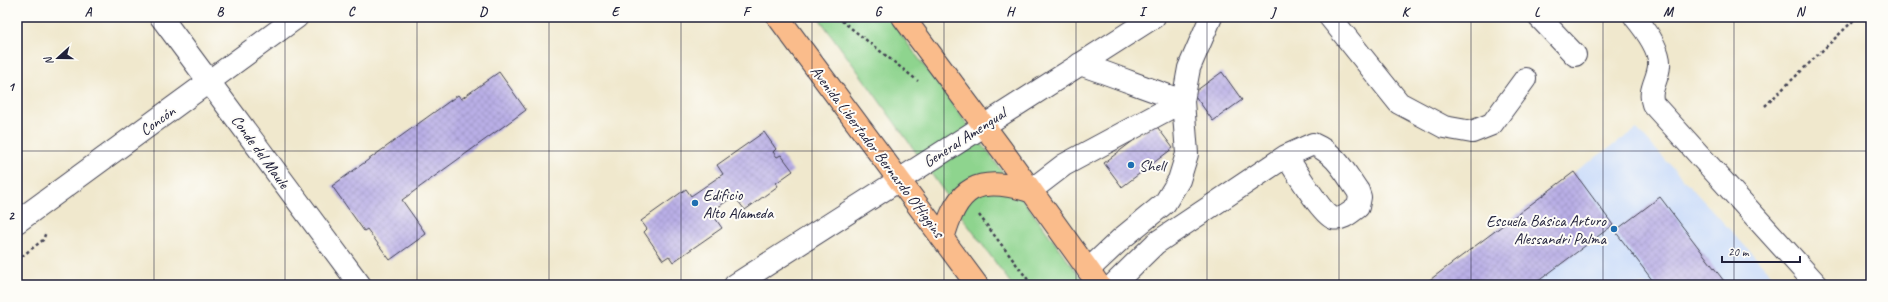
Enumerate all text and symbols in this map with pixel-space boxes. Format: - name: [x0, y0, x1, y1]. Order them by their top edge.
- text: A: [85, 4, 93, 20]
- text: B: [217, 4, 225, 20]
- text: C: [348, 4, 356, 20]
- text: D: [479, 4, 488, 20]
- text: E: [612, 4, 621, 20]
- text: F: [743, 4, 752, 20]
- text: G: [875, 4, 883, 20]
- text: H: [1006, 4, 1016, 20]
- text: I: [1139, 4, 1148, 20]
- text: J: [1270, 4, 1277, 20]
- text: K: [1402, 4, 1412, 20]
- text: L: [1534, 4, 1541, 20]
- text: M: [1663, 4, 1674, 20]
- text: N: [1796, 4, 1807, 20]
- north arrow: [38, 38, 78, 78]
- text: N: [40, 54, 56, 67]
- street label: Avenida Libertador Bernardo O'Higgins: [806, 62, 949, 243]
- text: 1: [8, 79, 16, 95]
- street label: Concón: [136, 101, 180, 140]
- street label: General Amengual: [919, 102, 1012, 172]
- street label: Conde del Maule: [227, 111, 295, 194]
- place label: Shell: [1139, 156, 1168, 176]
- marker: Shell: [1126, 160, 1136, 170]
- place label: Edificio Alto Alameda: [703, 185, 774, 223]
- marker: Edificio Alto Alameda: [690, 198, 700, 208]
- text: 2: [8, 208, 15, 224]
- place label: Escuela Básica Arturo Alessandri Palma: [1486, 211, 1608, 249]
- marker: Escuela Básica Arturo Alessandri Palma: [1609, 224, 1619, 234]
- scale bar: [1722, 238, 1800, 264]
- text: 20 m: [1728, 244, 1750, 260]

